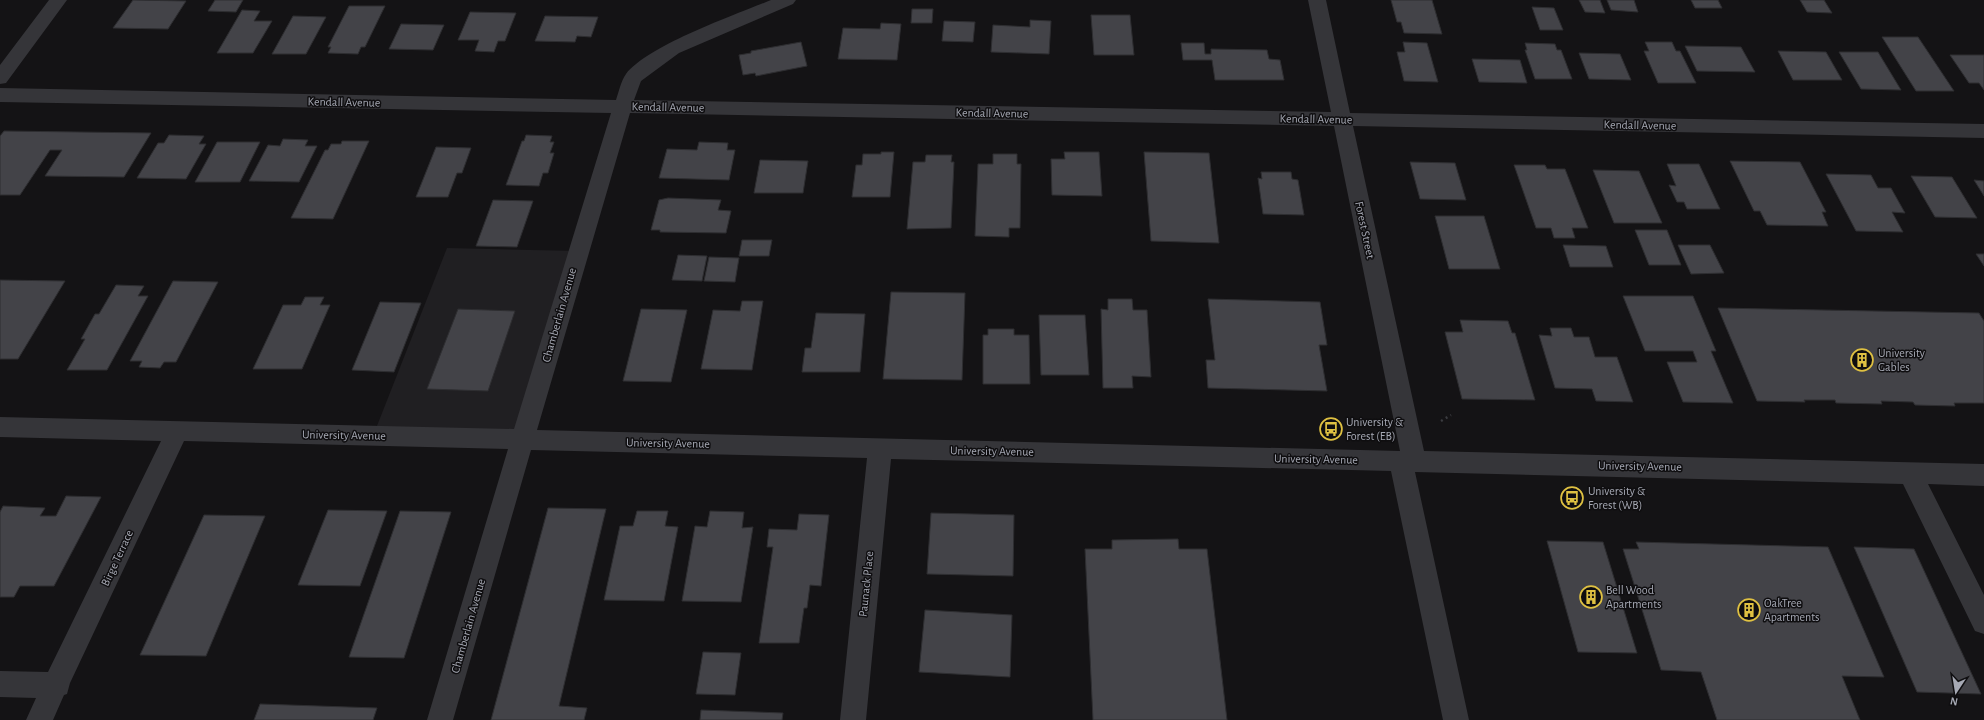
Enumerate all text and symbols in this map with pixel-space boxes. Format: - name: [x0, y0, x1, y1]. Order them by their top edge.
- street label: Kendall Avenue: [308, 95, 380, 109]
- street label: Kendall Avenue: [632, 100, 704, 114]
- street label: Kendall Avenue: [956, 106, 1028, 120]
- street label: Kendall Avenue: [1280, 112, 1352, 126]
- street label: Kendall Avenue: [1604, 118, 1676, 132]
- street label: Forest Street: [1353, 200, 1377, 260]
- street label: Chamberlain Avenue: [540, 266, 578, 364]
- building icon: University Gables: [1849, 347, 1875, 373]
- place label: University Gables: [1878, 347, 1925, 373]
- bus stop icon: University & Forest (EB): [1318, 416, 1344, 442]
- place label: University & Forest (EB): [1346, 416, 1404, 442]
- street label: University Avenue: [302, 428, 386, 443]
- street label: University Avenue: [626, 436, 710, 451]
- street label: University Avenue: [950, 444, 1034, 459]
- street label: University Avenue: [1274, 452, 1358, 467]
- street label: University Avenue: [1598, 459, 1682, 474]
- bus stop icon: University & Forest (WB): [1559, 485, 1585, 511]
- place label: University & Forest (WB): [1588, 485, 1646, 511]
- street label: Birge Terrace: [99, 528, 135, 588]
- street label: Paunack Place: [857, 550, 875, 618]
- street label: Chamberlain Avenue: [449, 577, 487, 675]
- building icon: Bell Wood Apartments: [1578, 584, 1604, 610]
- place label: Bell Wood Apartments: [1606, 584, 1662, 610]
- building icon: OakTree Apartments: [1736, 597, 1762, 623]
- place label: OakTree Apartments: [1764, 597, 1820, 623]
- north arrow: [1936, 672, 1976, 712]
- text: N: [1949, 695, 1959, 707]

